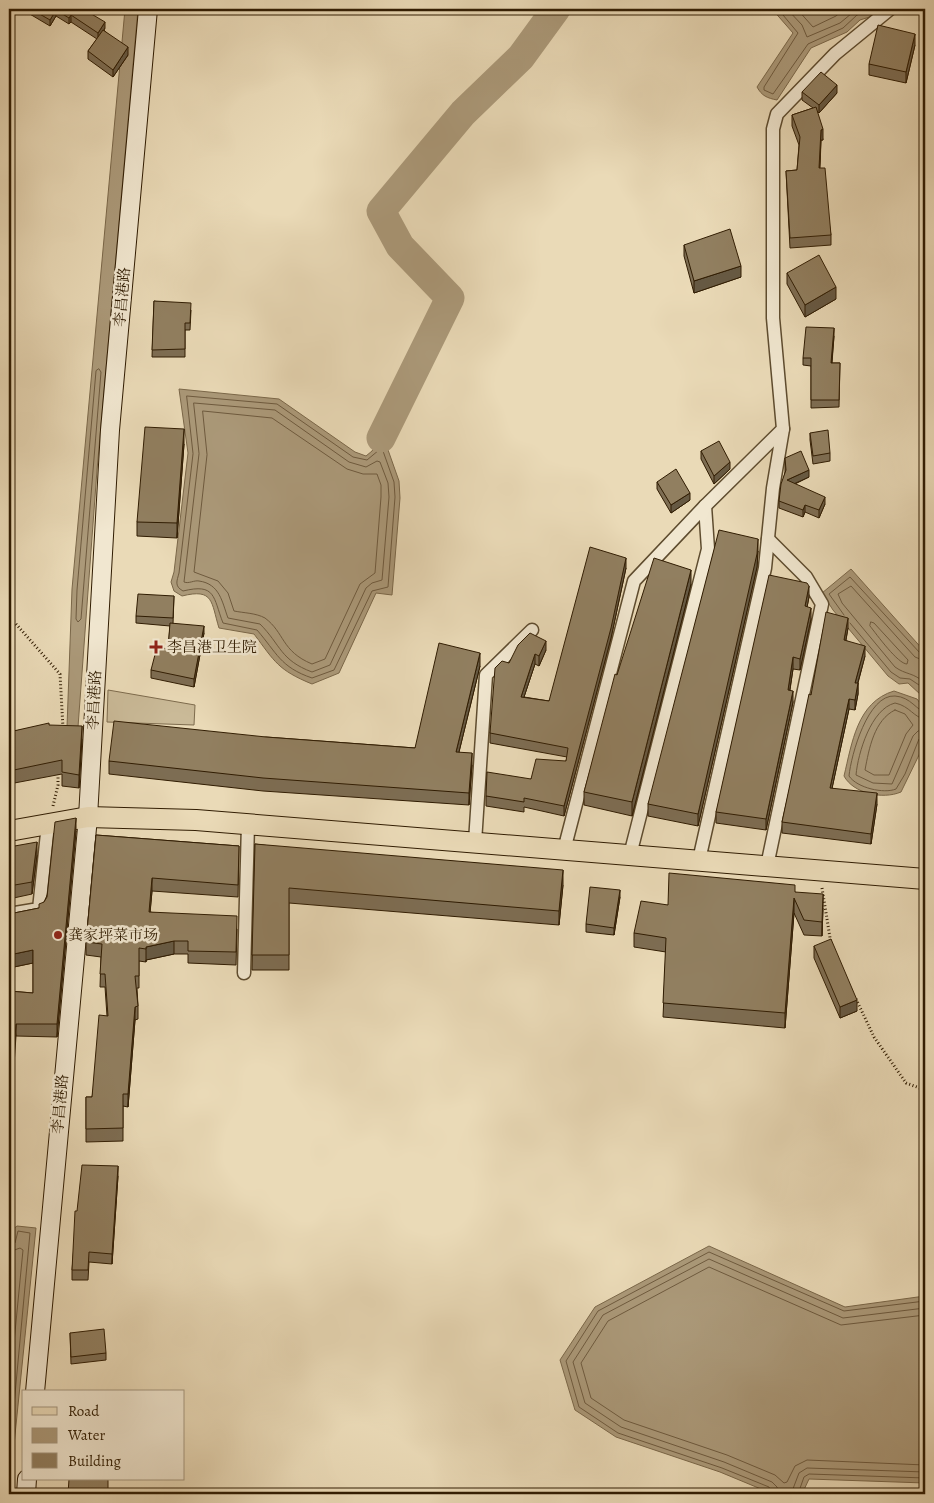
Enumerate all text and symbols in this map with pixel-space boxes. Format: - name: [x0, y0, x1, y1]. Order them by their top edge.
- street label: 李昌港路: [109, 266, 135, 328]
- place label: 李昌港卫生院: [167, 637, 257, 657]
- marker: 李昌港卫生院: [149, 640, 163, 654]
- street label: 李昌港路: [82, 670, 106, 730]
- place label: 龚家坪菜市场: [68, 925, 158, 945]
- marker: 龚家坪菜市场: [52, 929, 64, 941]
- street label: 李昌港路: [47, 1073, 73, 1135]
- legend: [22, 1390, 185, 1480]
- text: Road: [68, 1401, 100, 1421]
- text: Water: [67, 1425, 105, 1445]
- text: Building: [68, 1451, 121, 1471]

